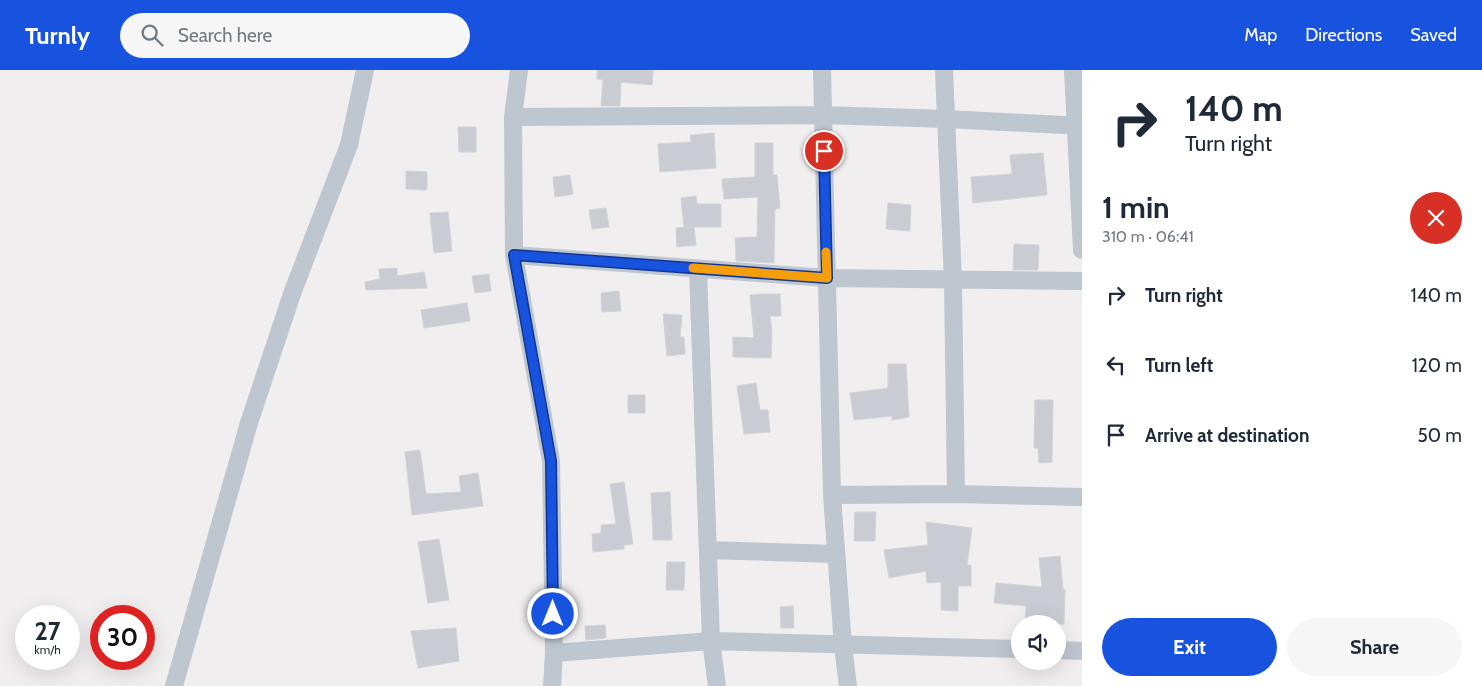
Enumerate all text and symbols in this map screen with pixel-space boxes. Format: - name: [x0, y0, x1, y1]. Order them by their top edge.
- search box: [120, 13, 470, 58]
- text: Turnly: [25, 21, 90, 50]
- icon: search: [138, 21, 166, 49]
- text: Search here: [178, 24, 272, 47]
- text: Map: [1244, 24, 1277, 46]
- text: Directions: [1305, 24, 1382, 46]
- text: Saved: [1410, 24, 1457, 46]
- text: 140 m: [1185, 87, 1283, 130]
- icon: right: [1102, 90, 1167, 155]
- pin: [803, 130, 845, 172]
- text: Turn right: [1185, 130, 1272, 157]
- icon: arrive: [810, 137, 838, 165]
- text: 1 min: [1102, 189, 1170, 226]
- button: close: [1410, 192, 1462, 244]
- text: 310 m · 06:41: [1102, 227, 1194, 246]
- icon: right: [1102, 281, 1130, 309]
- text: Turn right: [1145, 284, 1223, 307]
- text: 140 m: [1411, 284, 1462, 307]
- icon: left: [1102, 351, 1130, 379]
- text: Turn left: [1145, 354, 1213, 377]
- text: 120 m: [1412, 354, 1462, 377]
- icon: arrive: [1102, 421, 1130, 449]
- text: Arrive at destination: [1145, 424, 1309, 447]
- text: 50 m: [1418, 424, 1462, 447]
- position arrow: [526, 587, 578, 639]
- speed limit sign: 30: [90, 605, 155, 670]
- map controls: [1011, 615, 1066, 670]
- button: sound: [1011, 615, 1066, 670]
- text: 27: [35, 616, 60, 646]
- button: Exit: [1102, 618, 1277, 676]
- button: Share: [1287, 618, 1462, 676]
- text: km/h: [34, 642, 61, 657]

